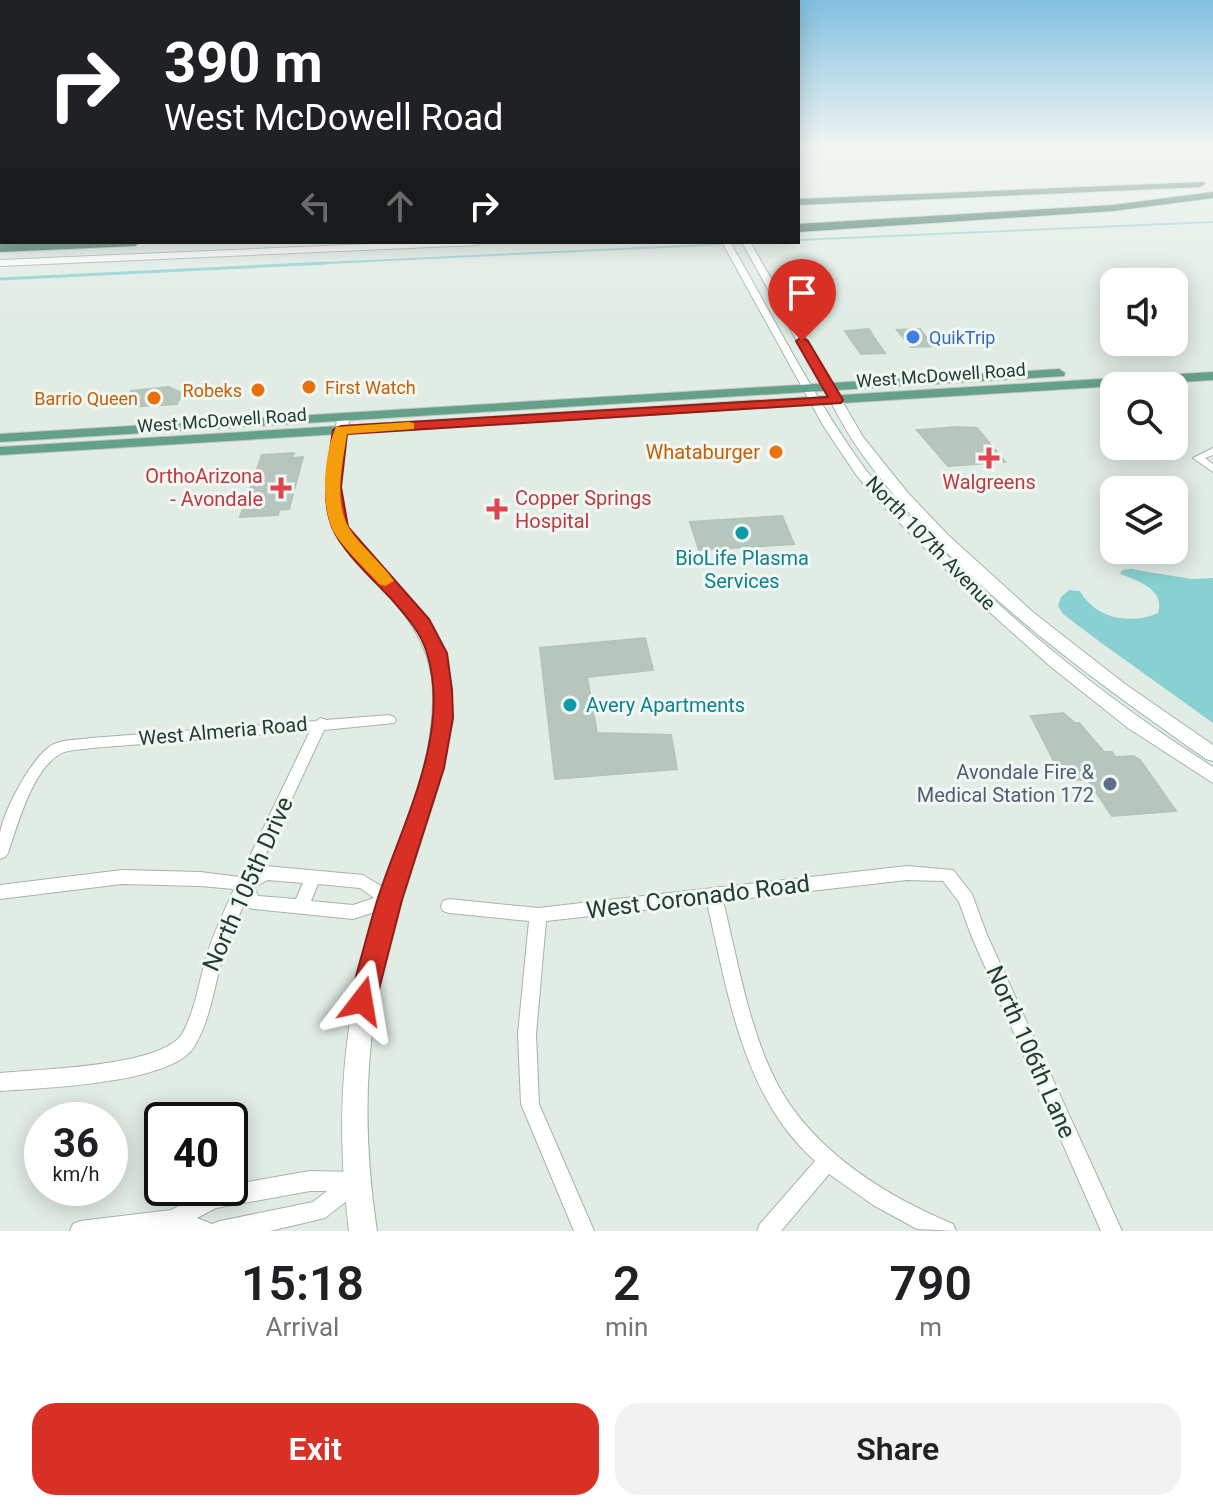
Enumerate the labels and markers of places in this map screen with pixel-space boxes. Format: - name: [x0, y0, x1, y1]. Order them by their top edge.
- pin: [768, 259, 836, 341]
- place label: QuikTrip: [929, 327, 995, 348]
- marker: QuikTrip: [904, 328, 922, 346]
- place label: First Watch: [325, 377, 416, 398]
- marker: First Watch: [300, 378, 318, 396]
- place label: Robeks: [183, 380, 242, 401]
- marker: Robeks: [249, 381, 267, 399]
- place label: Barrio Queen: [34, 388, 138, 409]
- marker: Barrio Queen: [145, 389, 163, 407]
- place label: Whataburger: [645, 440, 760, 464]
- marker: Whataburger: [767, 443, 785, 461]
- marker: Walgreens: [980, 449, 998, 467]
- place label: OrthoArizona - Avondale: [145, 464, 263, 511]
- place label: Walgreens: [942, 470, 1036, 494]
- marker: OrthoArizona - Avondale: [270, 477, 292, 499]
- place label: Copper Springs Hospital: [515, 486, 652, 533]
- marker: Copper Springs Hospital: [486, 498, 508, 520]
- marker: BioLife Plasma Services: [733, 524, 751, 542]
- place label: BioLife Plasma Services: [675, 546, 809, 593]
- place label: Avery Apartments: [586, 693, 745, 717]
- marker: Avery Apartments: [561, 696, 579, 714]
- place label: Avondale Fire & Medical Station 172: [917, 760, 1095, 807]
- marker: Avondale Fire & Medical Station 172: [1101, 775, 1119, 793]

